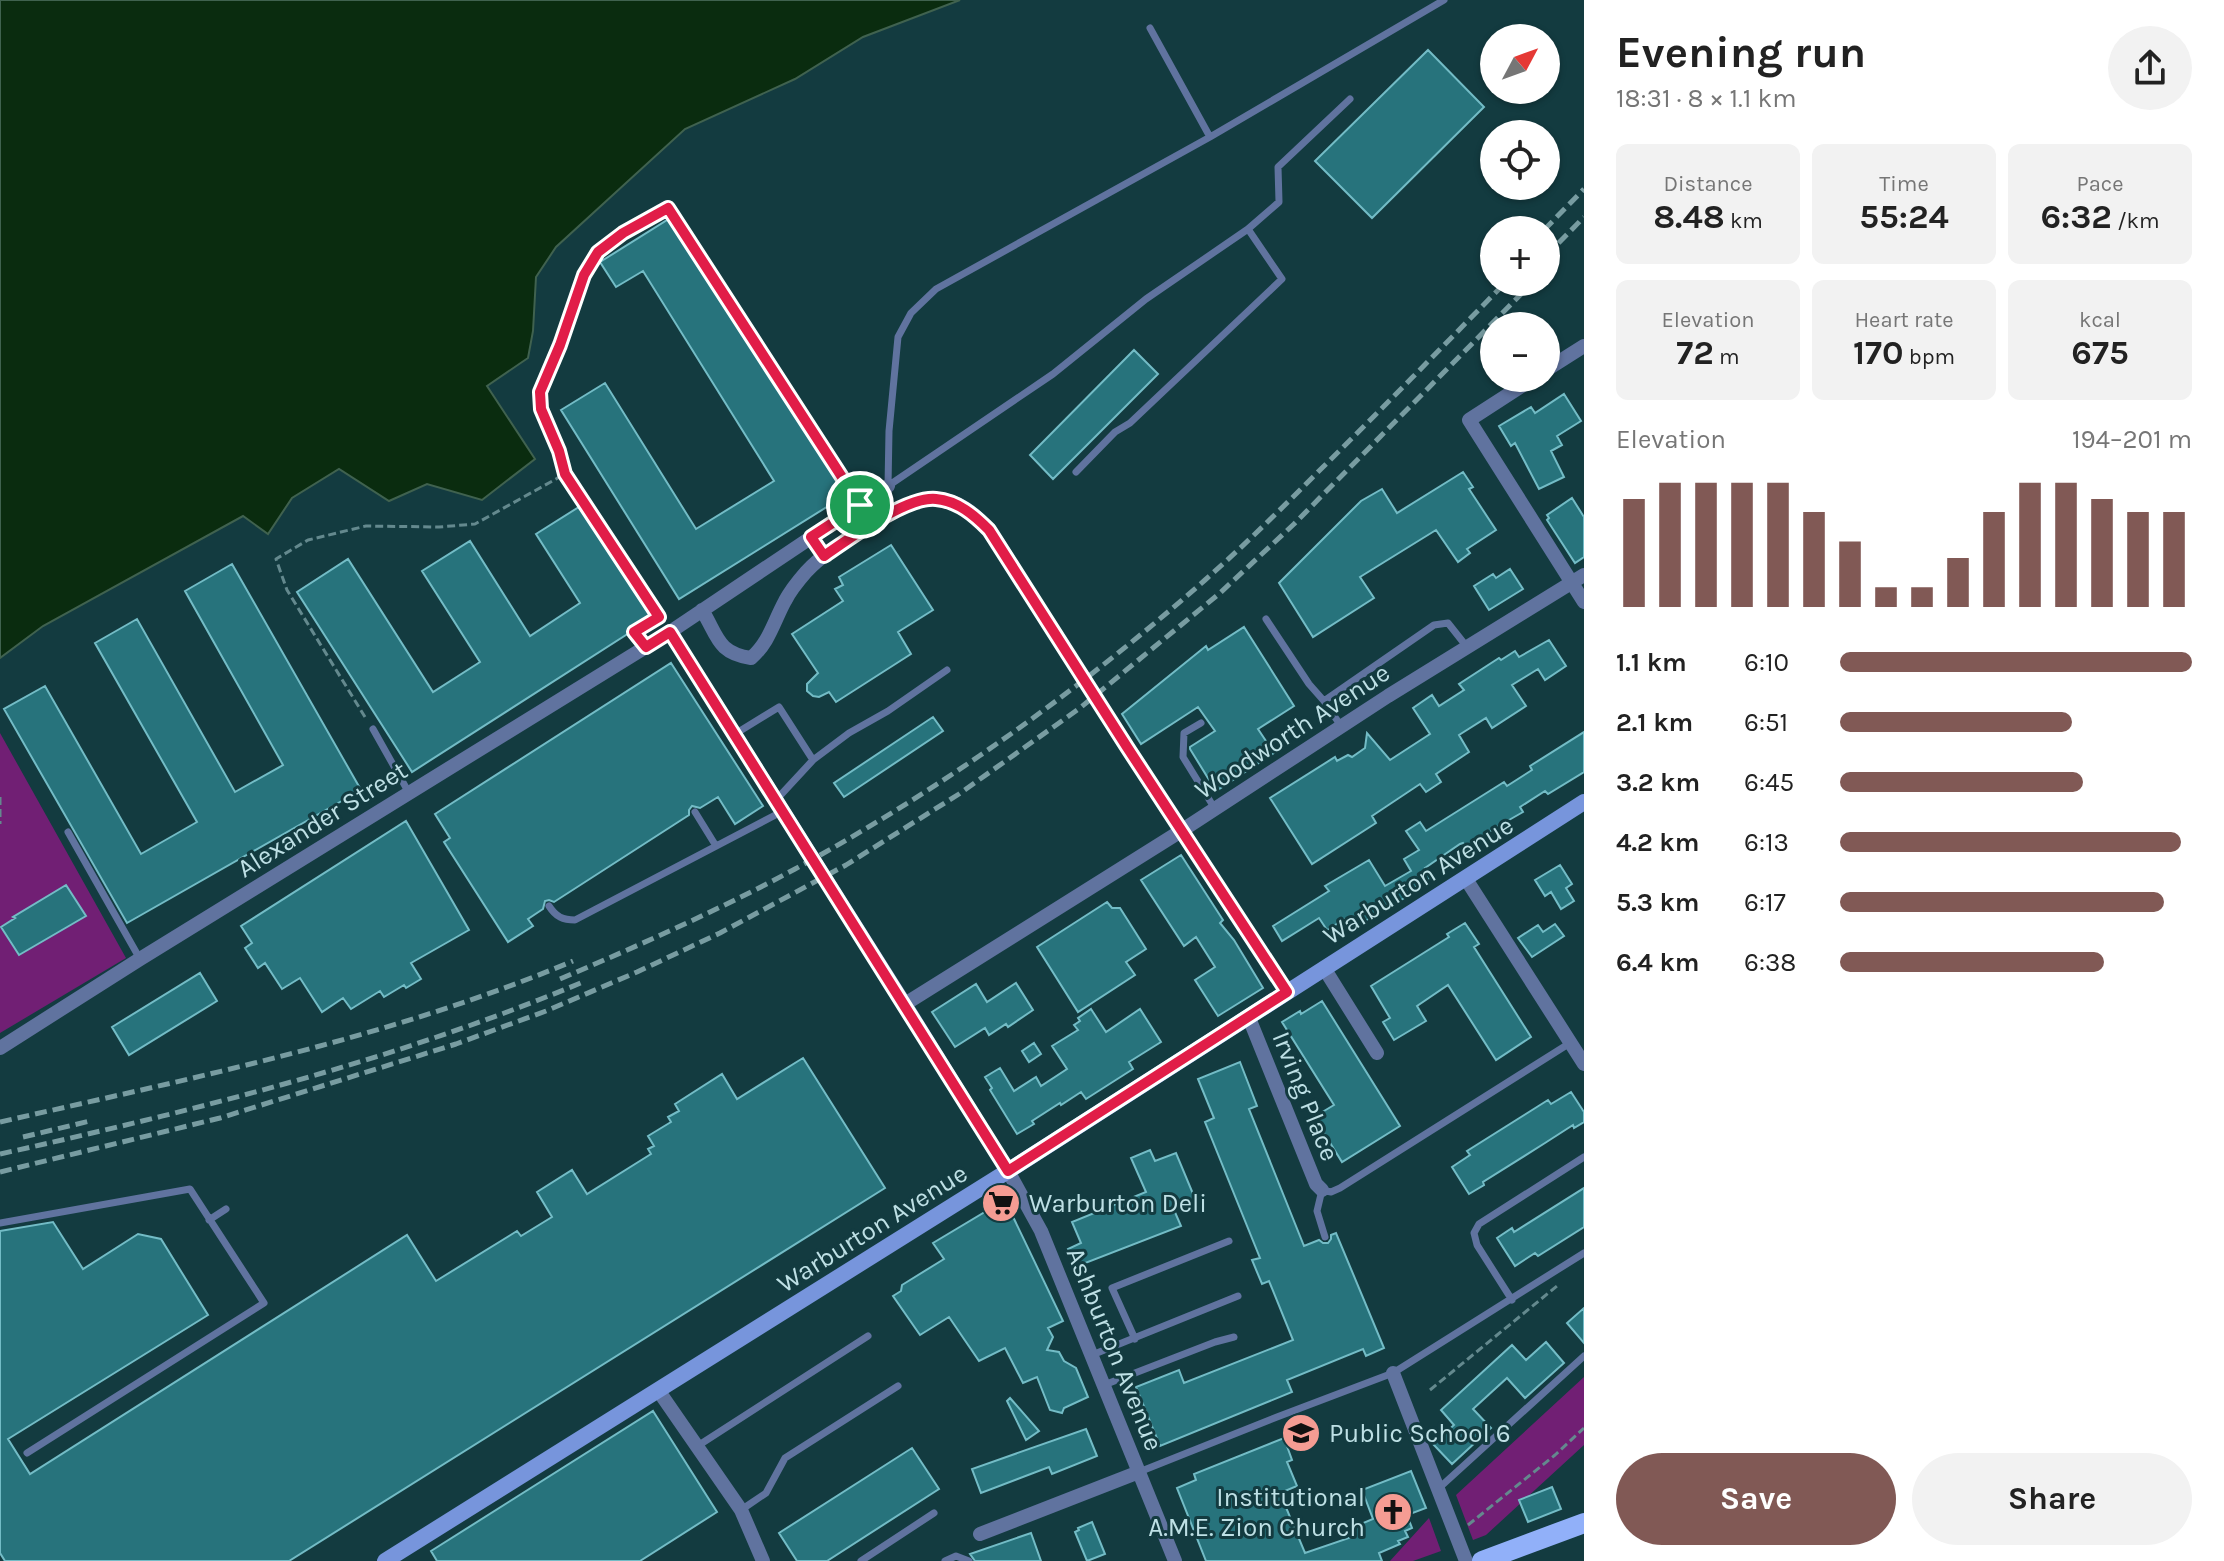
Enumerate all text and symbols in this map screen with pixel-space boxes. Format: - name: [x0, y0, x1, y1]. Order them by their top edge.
- north arrow: [1480, 24, 1560, 104]
- map controls: [1480, 24, 1560, 392]
- button: share: [2108, 26, 2192, 110]
- text: Evening run: [1616, 27, 1866, 78]
- text: 18:31 · 8 × 1.1 km: [1616, 83, 1796, 114]
- button: locate: [1480, 120, 1560, 200]
- text: Distance: [1664, 171, 1752, 197]
- text: Time: [1879, 171, 1929, 197]
- text: Pace: [2077, 171, 2123, 197]
- text: 8.48: [1653, 197, 1725, 237]
- text: 55:24: [1859, 197, 1949, 237]
- text: 6:32: [2040, 197, 2112, 237]
- text: km: [1725, 208, 1763, 234]
- text: /km: [2112, 208, 2160, 234]
- button: +: [1480, 216, 1560, 296]
- text: Elevation: [1661, 307, 1755, 333]
- text: Heart rate: [1854, 307, 1954, 333]
- text: kcal: [2079, 307, 2121, 333]
- button: −: [1480, 312, 1560, 392]
- text: 72: [1676, 333, 1714, 373]
- text: 170: [1853, 333, 1903, 373]
- text: 675: [2071, 333, 2129, 373]
- text: m: [1714, 344, 1740, 370]
- text: bpm: [1903, 344, 1955, 370]
- text: Elevation: [1616, 424, 1726, 455]
- text: 194–201 m: [2072, 424, 2192, 455]
- pin: [826, 471, 894, 539]
- icon: arrive: [838, 483, 882, 527]
- text: 1.1 km: [1616, 647, 1687, 678]
- text: 6:10: [1744, 647, 1789, 678]
- street label: Woodworth Avenue: [1189, 657, 1395, 806]
- text: 2.1 km: [1616, 707, 1693, 738]
- text: 6:51: [1744, 707, 1788, 738]
- street label: Alexander Street: [232, 755, 413, 884]
- text: 3.2 km: [1616, 767, 1700, 798]
- text: 6:45: [1744, 767, 1794, 798]
- street label: Warburton Avenue: [1318, 809, 1519, 951]
- text: 4.2 km: [1616, 827, 1699, 858]
- text: 6:13: [1744, 827, 1789, 858]
- text: 5.3 km: [1616, 887, 1700, 918]
- text: 6:17: [1744, 887, 1786, 918]
- text: 6.4 km: [1616, 947, 1699, 978]
- text: 6:38: [1744, 947, 1796, 978]
- street label: Irving Place: [1266, 1027, 1346, 1165]
- street label: Warburton Avenue: [772, 1157, 973, 1299]
- supermarket icon: Warburton Deli: [980, 1182, 1022, 1224]
- place label: Warburton Deli: [1029, 1188, 1207, 1219]
- street label: Ashburton Avenue: [1060, 1243, 1169, 1455]
- school or university icon: Public School 6: [1280, 1412, 1322, 1454]
- place label: Public School 6: [1329, 1418, 1511, 1449]
- button: Save: [1616, 1453, 1896, 1545]
- button: Share: [1912, 1453, 2192, 1545]
- place label: Institutional A.M.E. Zion Church: [1148, 1482, 1365, 1543]
- church icon: Institutional A.M.E. Zion Church: [1372, 1491, 1414, 1533]

